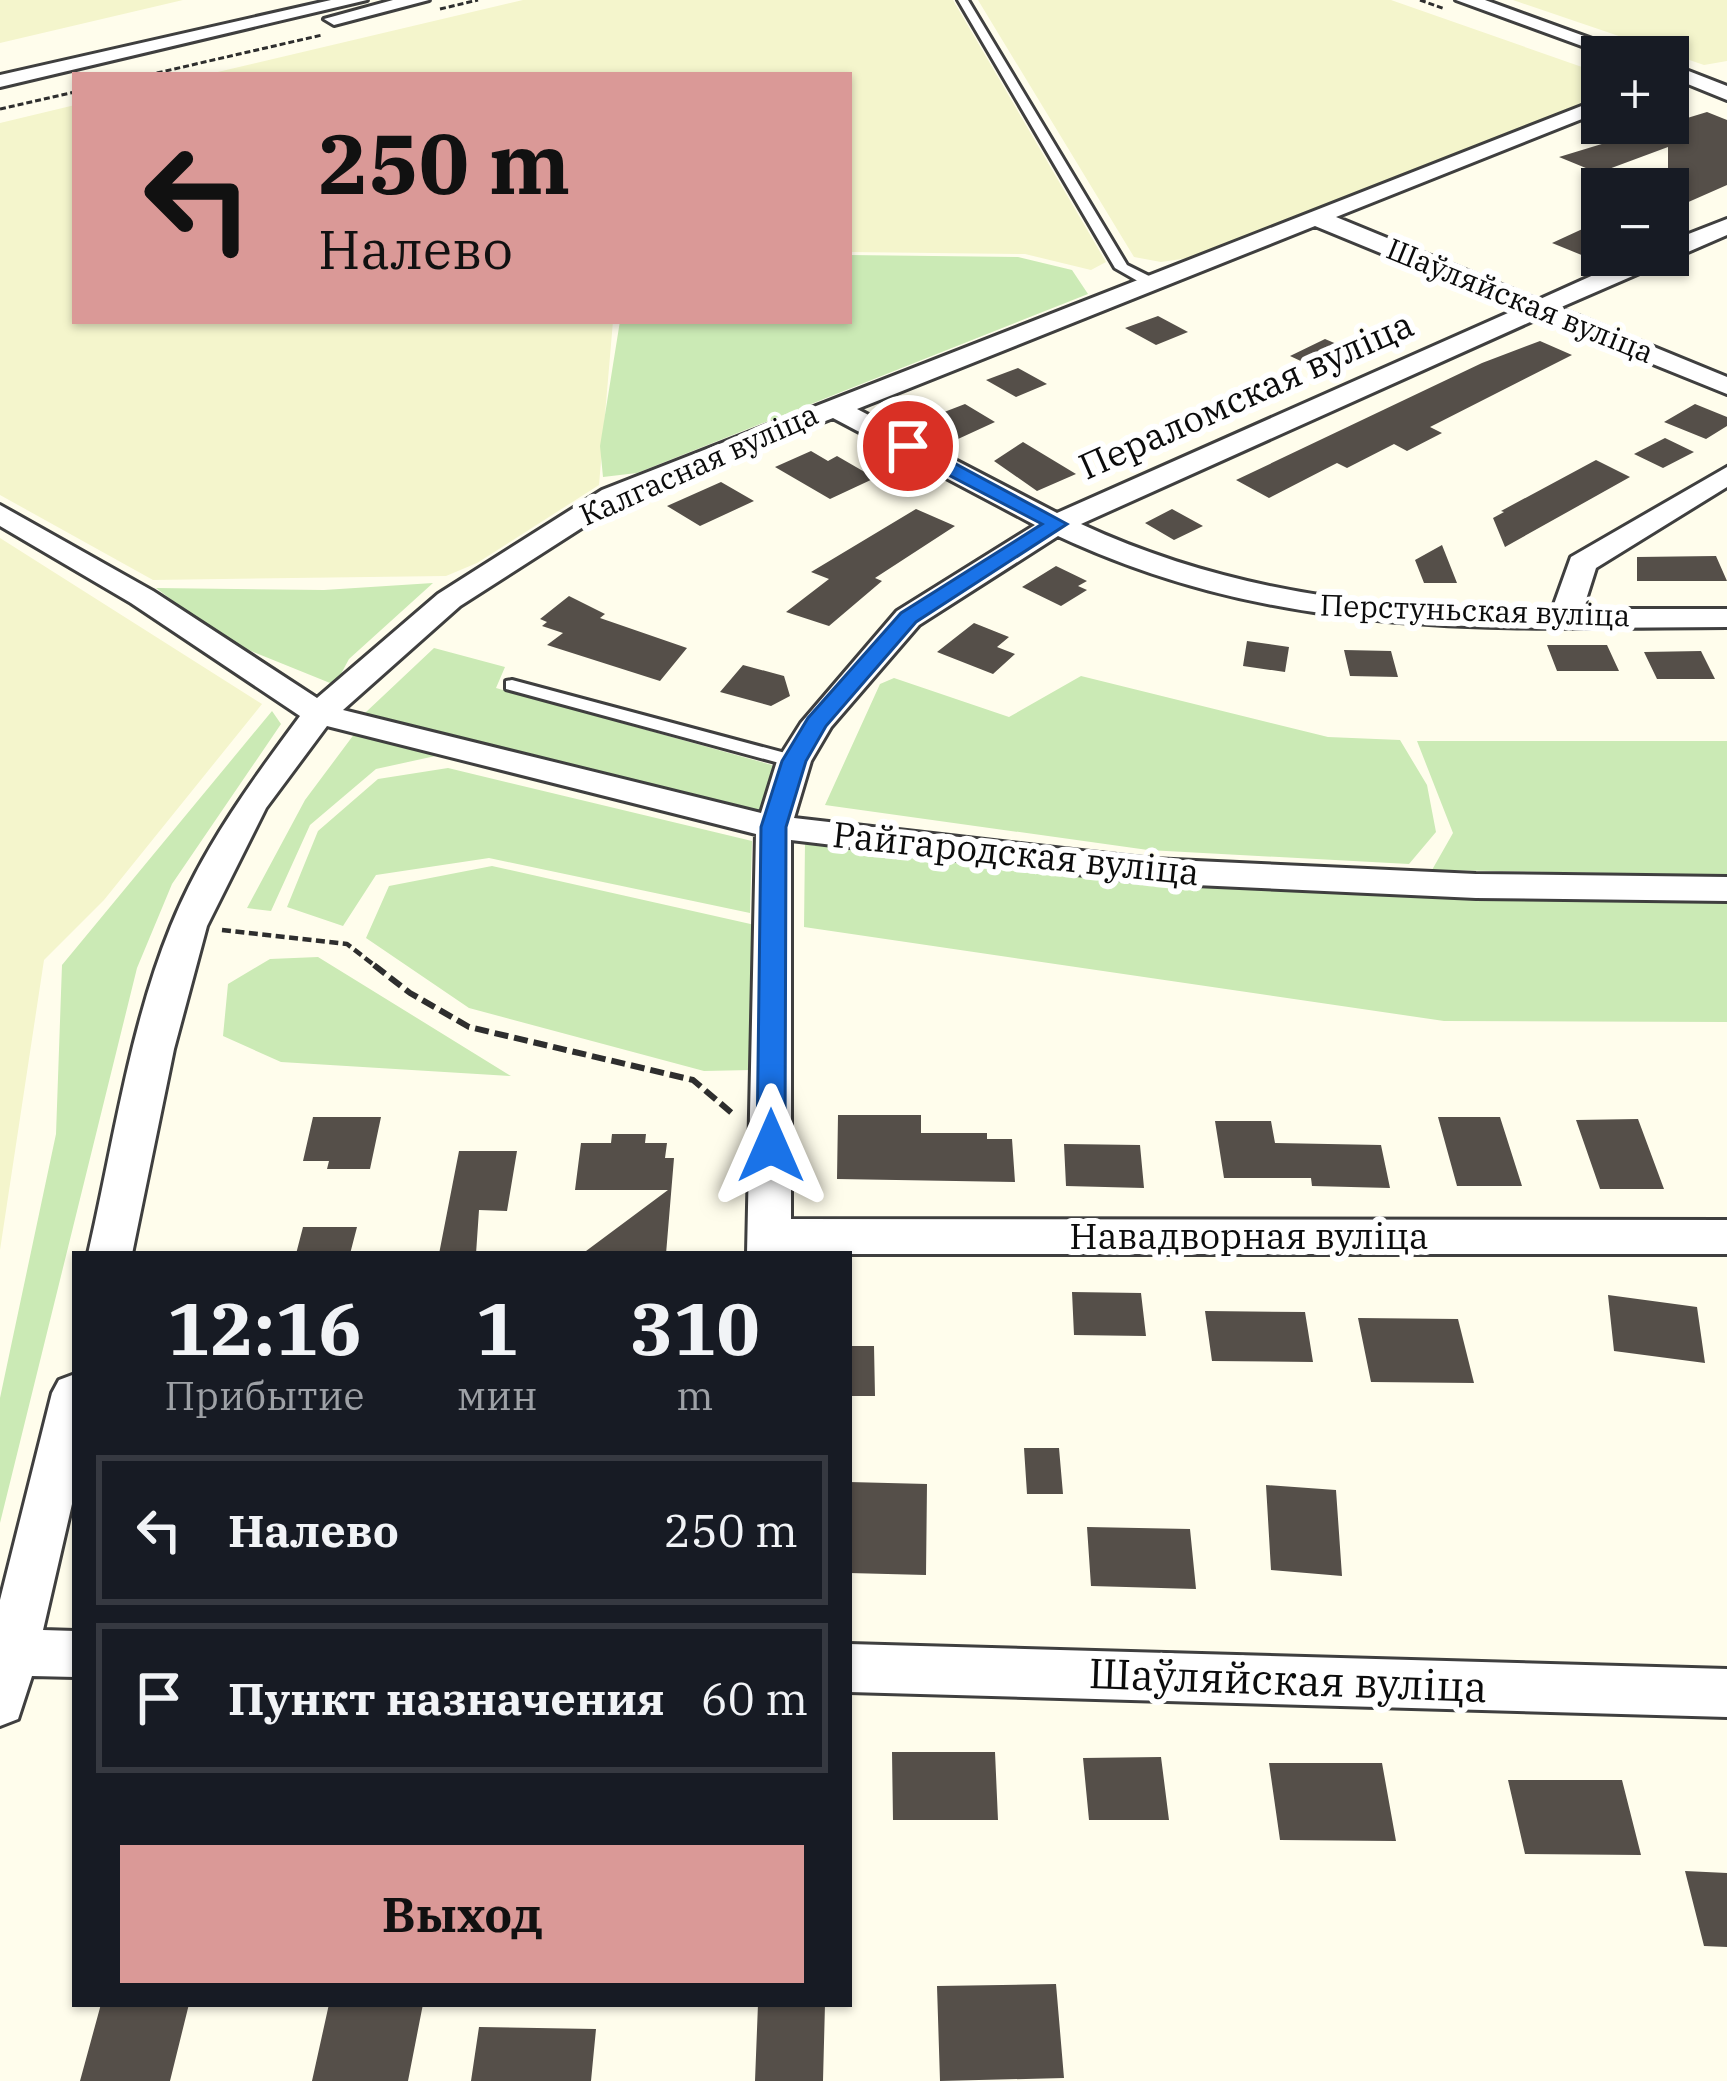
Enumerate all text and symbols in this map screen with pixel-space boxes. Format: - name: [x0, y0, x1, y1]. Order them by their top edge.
- map controls: [1581, 36, 1689, 276]
- button: +: [1581, 36, 1689, 144]
- text: 250 m: [318, 108, 570, 217]
- icon: left: [120, 120, 276, 276]
- button: −: [1581, 168, 1689, 276]
- text: Налево: [318, 214, 513, 284]
- street label: Шаўляйская вуліца: [1381, 228, 1660, 371]
- street label: Пераломская вуліца: [1071, 300, 1420, 489]
- street label: Калгасная вуліца: [573, 394, 824, 534]
- pin: [857, 395, 959, 497]
- icon: arrive: [875, 413, 941, 479]
- street label: Перстуньская вуліца: [1319, 585, 1631, 634]
- street label: Райгародская вуліца: [830, 810, 1202, 895]
- position arrow: [708, 1083, 834, 1209]
- street label: Навадворная вуліца: [1069, 1212, 1429, 1259]
- text: 12:16: [167, 1281, 362, 1375]
- text: 1: [476, 1281, 519, 1375]
- text: 310: [630, 1281, 760, 1375]
- text: Прибытие: [164, 1370, 364, 1421]
- text: мин: [457, 1370, 538, 1421]
- text: m: [676, 1370, 713, 1421]
- icon: left: [126, 1497, 192, 1563]
- text: Налево: [228, 1501, 399, 1559]
- text: 250 m: [664, 1501, 798, 1559]
- street label: Шаўляйская вуліца: [1088, 1645, 1488, 1714]
- icon: arrive: [126, 1665, 192, 1731]
- text: Пункт назначения: [228, 1669, 665, 1727]
- text: 60 m: [701, 1669, 808, 1727]
- button: Выход: [120, 1845, 804, 1983]

